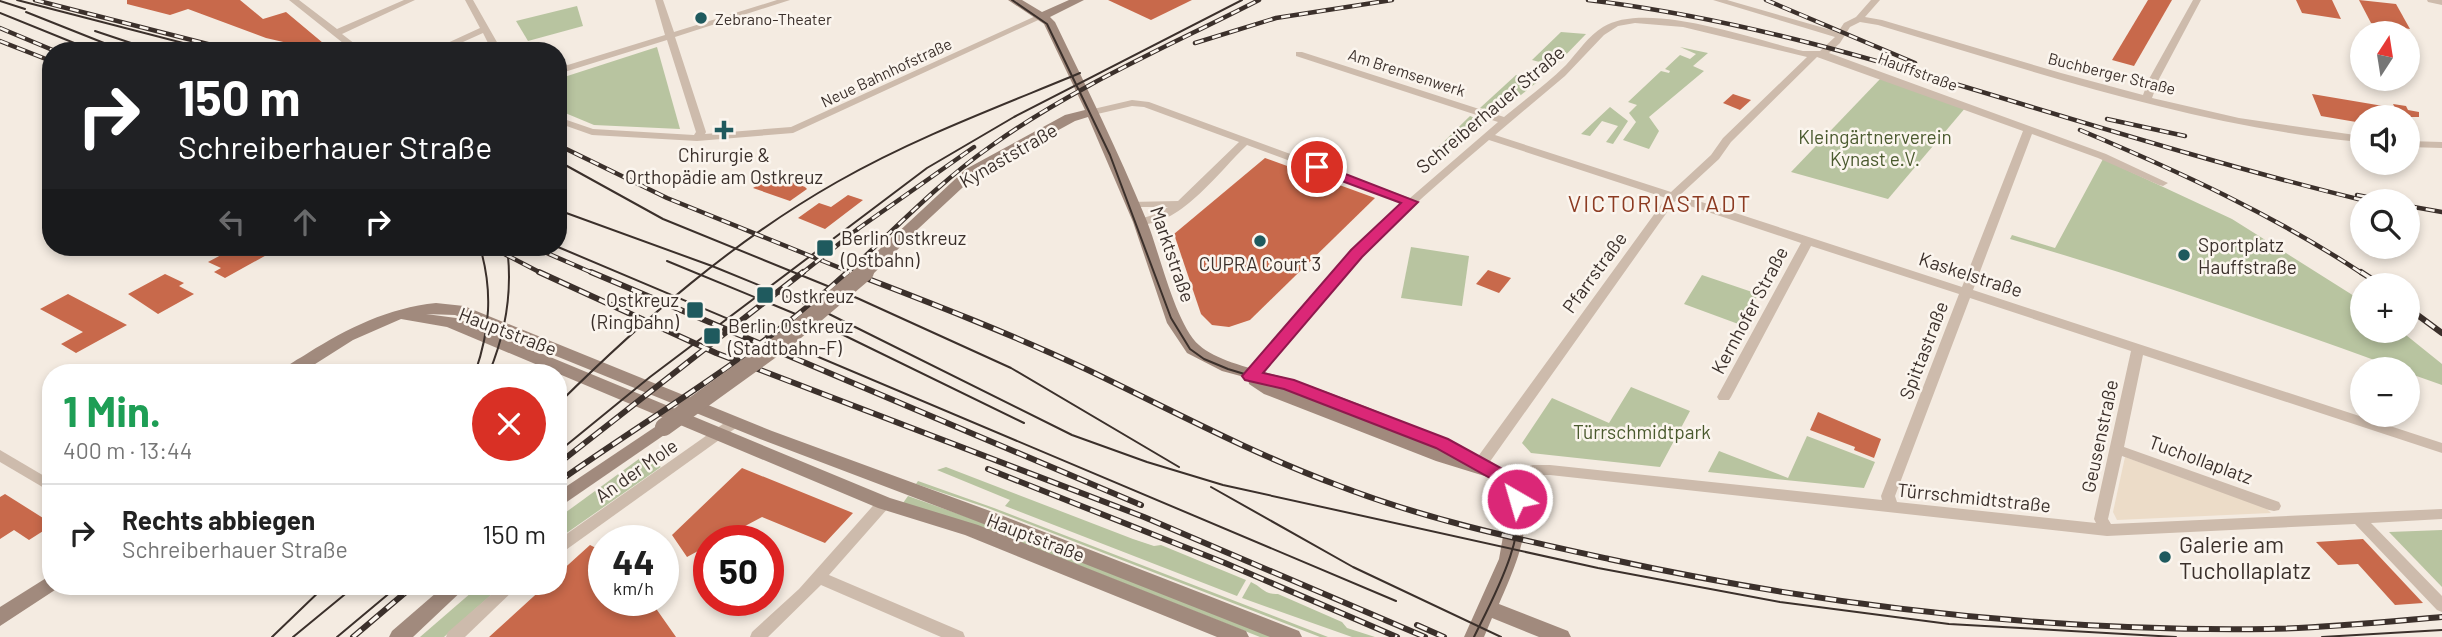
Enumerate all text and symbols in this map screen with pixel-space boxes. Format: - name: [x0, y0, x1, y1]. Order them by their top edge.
- place label: Zebrano-Theater: [715, 9, 832, 28]
- marker: Zebrano-Theater: [693, 10, 709, 26]
- north arrow: [2350, 21, 2420, 91]
- map controls: [2350, 21, 2420, 427]
- street label: Neue Bahnhofstraße: [817, 33, 955, 111]
- street label: Schreiberhauer Straße: [1411, 40, 1569, 178]
- street label: Am Bremsenwerk: [1346, 44, 1468, 100]
- street label: Hauffstraße: [1876, 48, 1960, 94]
- street label: Buchberger Straße: [2046, 48, 2178, 98]
- text: 150 m: [178, 67, 300, 126]
- icon: right: [63, 70, 154, 161]
- button: sound: [2350, 105, 2420, 175]
- street label: Kynaststraße: [955, 118, 1061, 192]
- marker: Chirurgie & Orthopädie am Ostkreuz: [714, 120, 734, 140]
- park label: Kleingärtnerverein Kynast e.V.: [1798, 125, 1952, 170]
- text: Schreiberhauer Straße: [178, 127, 492, 165]
- pin: [1287, 137, 1347, 197]
- place label: Chirurgie & Orthopädie am Ostkreuz: [625, 143, 823, 188]
- icon: arrive: [1298, 148, 1336, 186]
- district label: VICTORIASTADT: [1568, 189, 1752, 217]
- button: search: [2350, 189, 2420, 259]
- icon: left: [213, 203, 251, 241]
- icon: ahead: [286, 203, 324, 241]
- icon: right: [359, 203, 397, 241]
- street label: Marktstraße: [1146, 203, 1200, 305]
- place label: Berlin Ostkreuz (Ostbahn): [840, 226, 966, 271]
- street label: Pfarrstraße: [1557, 227, 1631, 317]
- marker: CUPRA Court 3: [1252, 233, 1268, 249]
- place label: Sportplatz Hauffstraße: [2198, 233, 2297, 278]
- marker: Berlin Ostkreuz (Ostbahn): [815, 238, 835, 258]
- street label: Kernhofer Straße: [1706, 242, 1792, 378]
- street label: Kaskelstraße: [1916, 246, 2026, 302]
- marker: Sportplatz Hauffstraße: [2176, 247, 2192, 263]
- place label: CUPRA Court 3: [1199, 252, 1321, 275]
- button: +: [2350, 273, 2420, 343]
- place label: Ostkreuz: [781, 284, 854, 307]
- marker: Ostkreuz: [755, 285, 775, 305]
- place label: Ostkreuz (Ringbahn): [591, 288, 680, 333]
- street label: Spittastraße: [1894, 298, 1952, 402]
- marker: Ostkreuz (Ringbahn): [685, 300, 705, 320]
- street label: Hauptstraße: [456, 302, 560, 360]
- place label: Berlin Ostkreuz (Stadtbahn-F): [727, 314, 853, 359]
- marker: Berlin Ostkreuz (Stadtbahn-F): [702, 326, 722, 346]
- button: −: [2350, 357, 2420, 427]
- street label: Geusenstraße: [2076, 377, 2122, 495]
- text: 1 Min.: [63, 385, 161, 435]
- button: close: [472, 387, 546, 461]
- park label: Türrschmidtpark: [1573, 420, 1711, 443]
- street label: Tuchollaplatz: [2146, 430, 2256, 488]
- street label: An der Mole: [590, 433, 682, 507]
- text: 400 m · 13:44: [63, 436, 192, 464]
- position arrow: [1480, 462, 1554, 536]
- street label: Türrschmidtstraße: [1896, 477, 2052, 517]
- text: Rechts abbiegen: [122, 504, 315, 535]
- street label: Hauptstraße: [984, 508, 1088, 566]
- icon: right: [63, 514, 101, 552]
- text: 150 m: [482, 518, 546, 549]
- speed limit sign: 50: [693, 525, 784, 616]
- place label: Galerie am Tuchollaplatz: [2179, 530, 2311, 584]
- text: Schreiberhauer Straße: [122, 535, 348, 563]
- text: 44: [612, 540, 655, 582]
- marker: Galerie am Tuchollaplatz: [2157, 549, 2173, 565]
- text: km/h: [613, 577, 654, 599]

